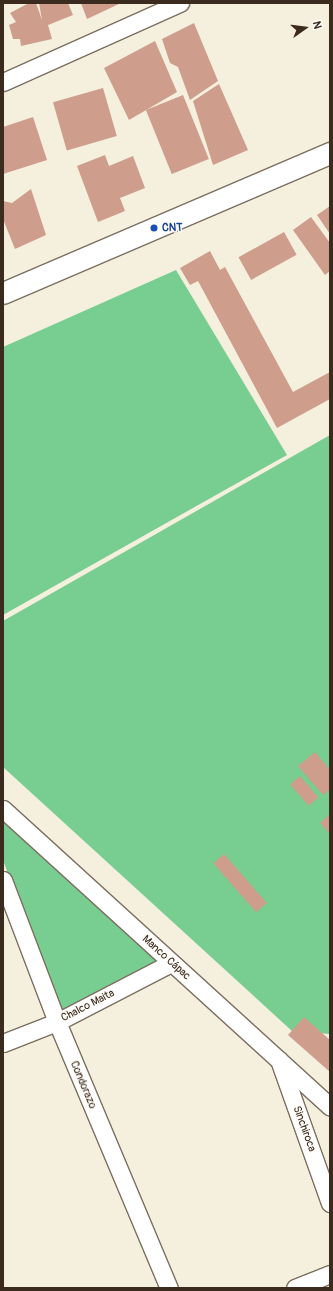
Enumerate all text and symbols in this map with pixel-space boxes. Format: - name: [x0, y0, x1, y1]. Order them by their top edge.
- north arrow: [285, 8, 325, 48]
- text: N: [310, 20, 324, 30]
- place label: CNT: [162, 221, 182, 235]
- marker: CNT: [149, 223, 159, 233]
- street label: Manco Cápac: [139, 933, 193, 983]
- street label: Chalco Maita: [59, 987, 117, 1025]
- street label: Condorazo: [67, 1059, 99, 1111]
- street label: Sinchiroca: [290, 1104, 318, 1154]

